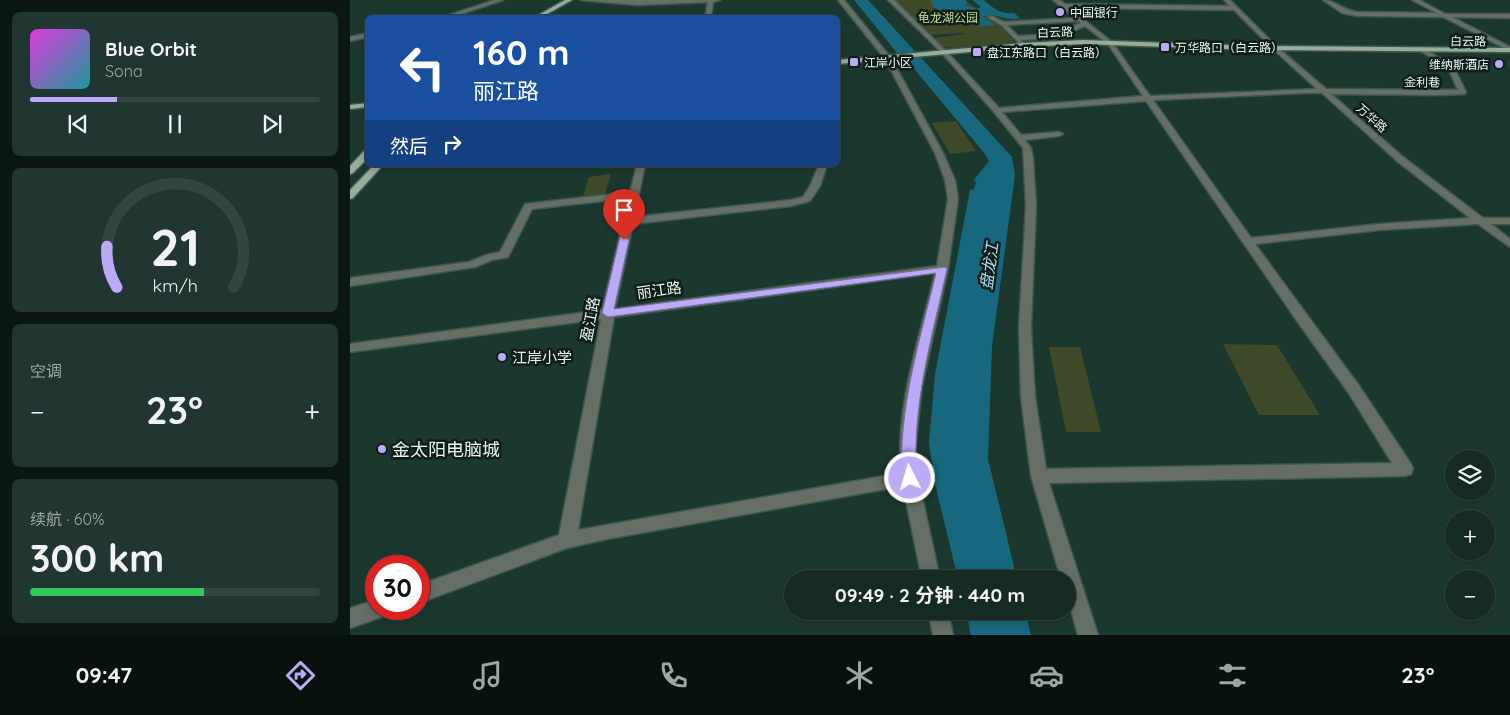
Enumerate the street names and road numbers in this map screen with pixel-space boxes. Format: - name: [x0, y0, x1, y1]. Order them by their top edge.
- street label: 白云路: [1037, 24, 1073, 40]
- street label: 白云路: [1450, 33, 1486, 49]
- street label: 金利巷: [1404, 74, 1440, 90]
- street label: 万华路: [1353, 101, 1391, 135]
- street label: 丽江路: [635, 277, 683, 303]
- street label: 盈江路: [576, 295, 604, 343]

